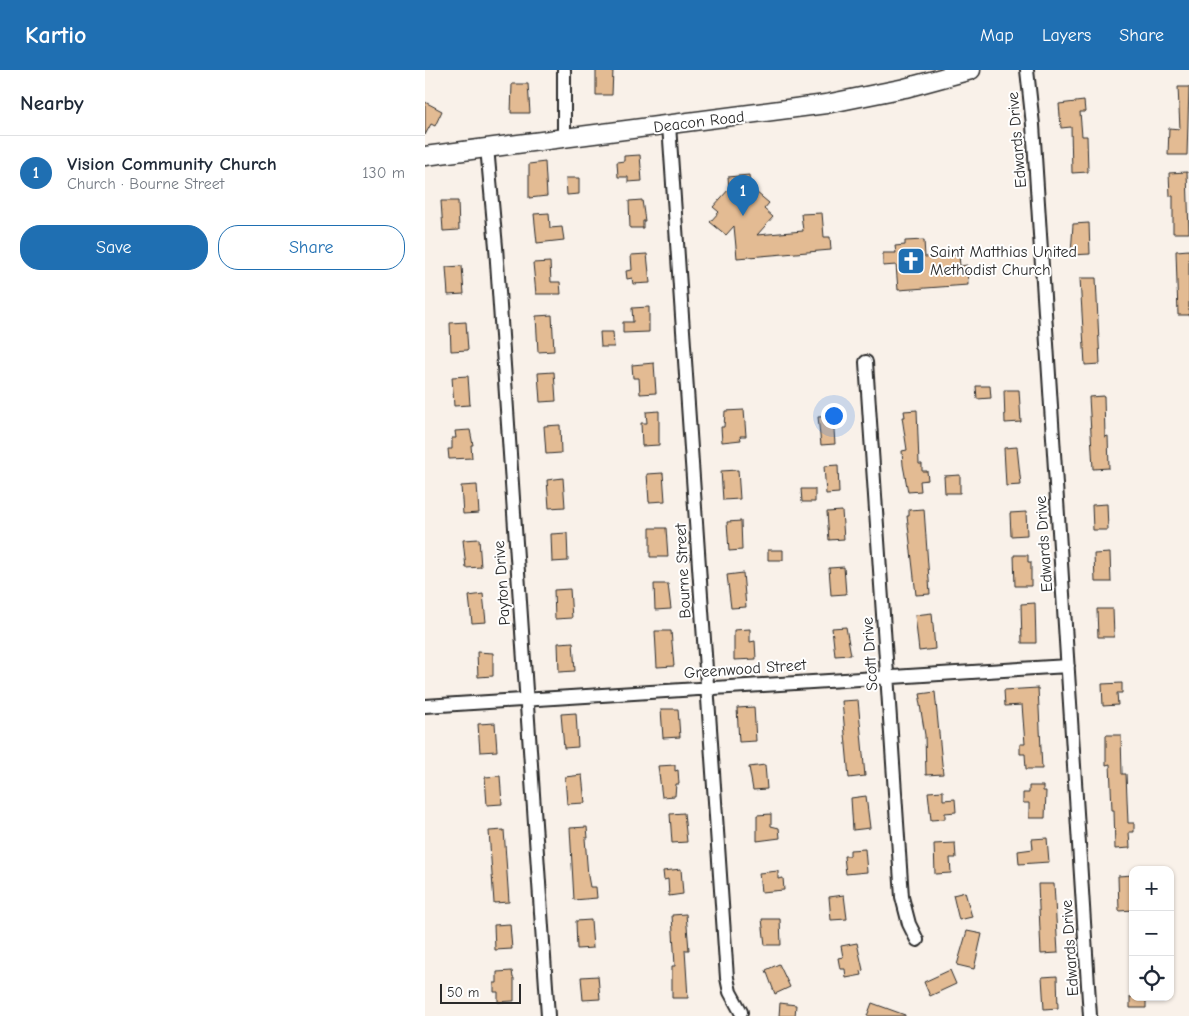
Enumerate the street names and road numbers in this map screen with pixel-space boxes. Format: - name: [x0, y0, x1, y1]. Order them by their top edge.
- street label: Edwards Drive: [1004, 91, 1030, 189]
- street label: Deacon Road: [653, 108, 745, 136]
- street label: Edwards Drive: [1032, 495, 1056, 593]
- street label: Bourne Street: [671, 523, 694, 619]
- street label: Payton Drive: [490, 540, 514, 626]
- street label: Scott Drive: [858, 617, 882, 691]
- street label: Greenwood Street: [683, 656, 807, 682]
- street label: Edwards Drive: [1058, 899, 1082, 997]

